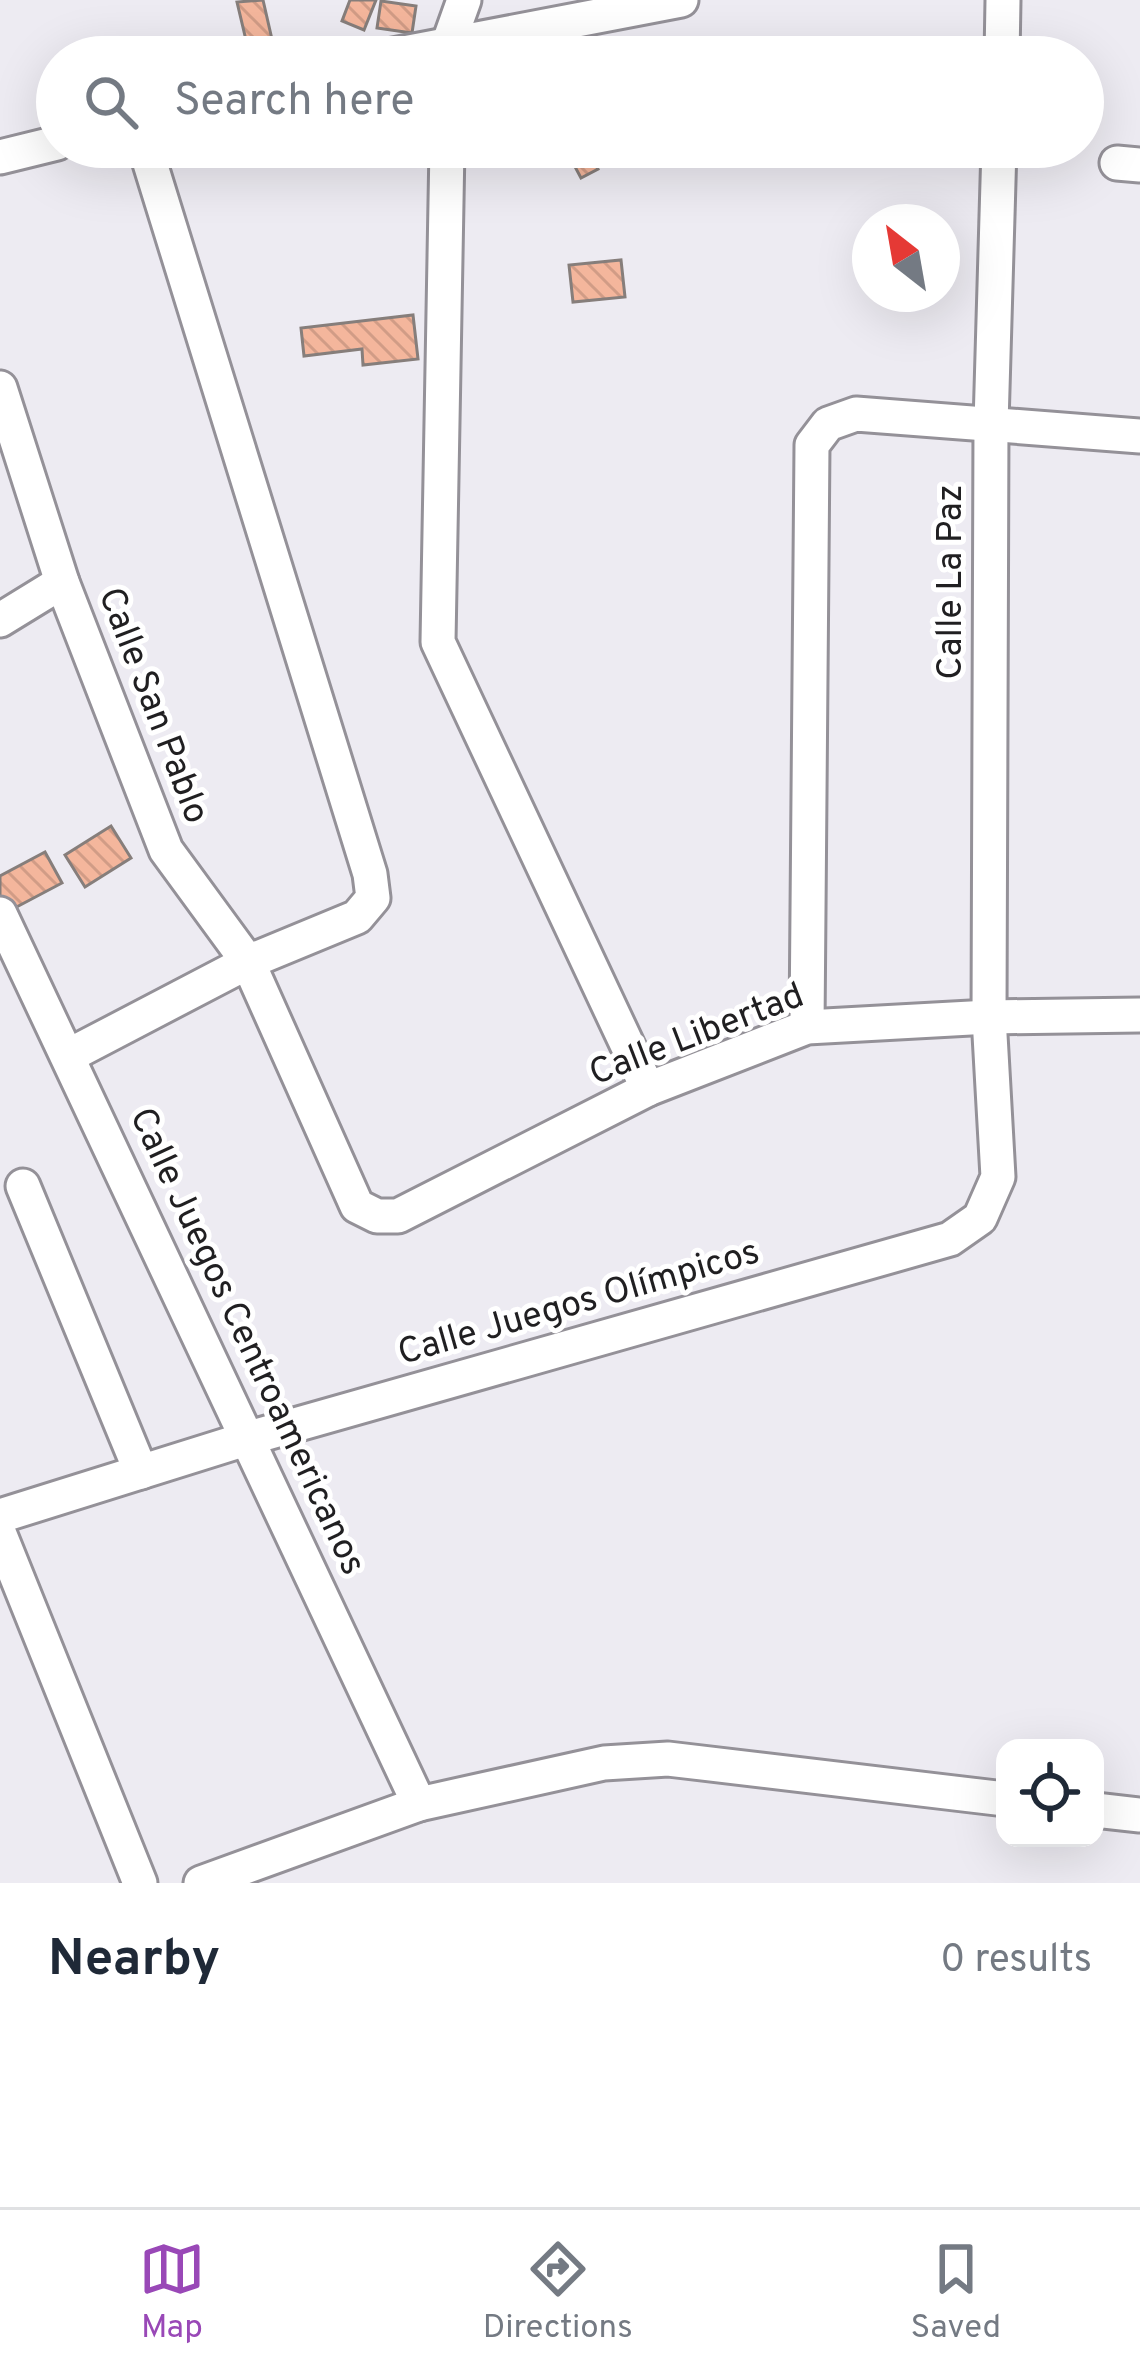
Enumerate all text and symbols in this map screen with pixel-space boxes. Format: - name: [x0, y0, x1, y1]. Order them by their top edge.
- search box: [36, 36, 1104, 168]
- icon: search: [78, 69, 144, 135]
- text: Search here: [174, 74, 414, 131]
- north arrow: [852, 204, 960, 312]
- street label: Calle La Paz: [929, 484, 975, 680]
- street label: Calle San Pablo: [86, 581, 218, 831]
- street label: Calle Libertad: [583, 974, 811, 1098]
- street label: Calle Juegos Centroamericanos: [117, 1101, 375, 1583]
- street label: Calle Juegos Olímpicos: [393, 1230, 765, 1378]
- map controls: [996, 1739, 1104, 1847]
- button: locate: [996, 1739, 1104, 1847]
- text: Nearby: [48, 1929, 220, 1994]
- text: 0 results: [940, 1937, 1092, 1986]
- tab: Map: [139, 2236, 205, 2350]
- tab: Directions: [483, 2236, 633, 2350]
- tab: Saved: [910, 2236, 1001, 2350]

